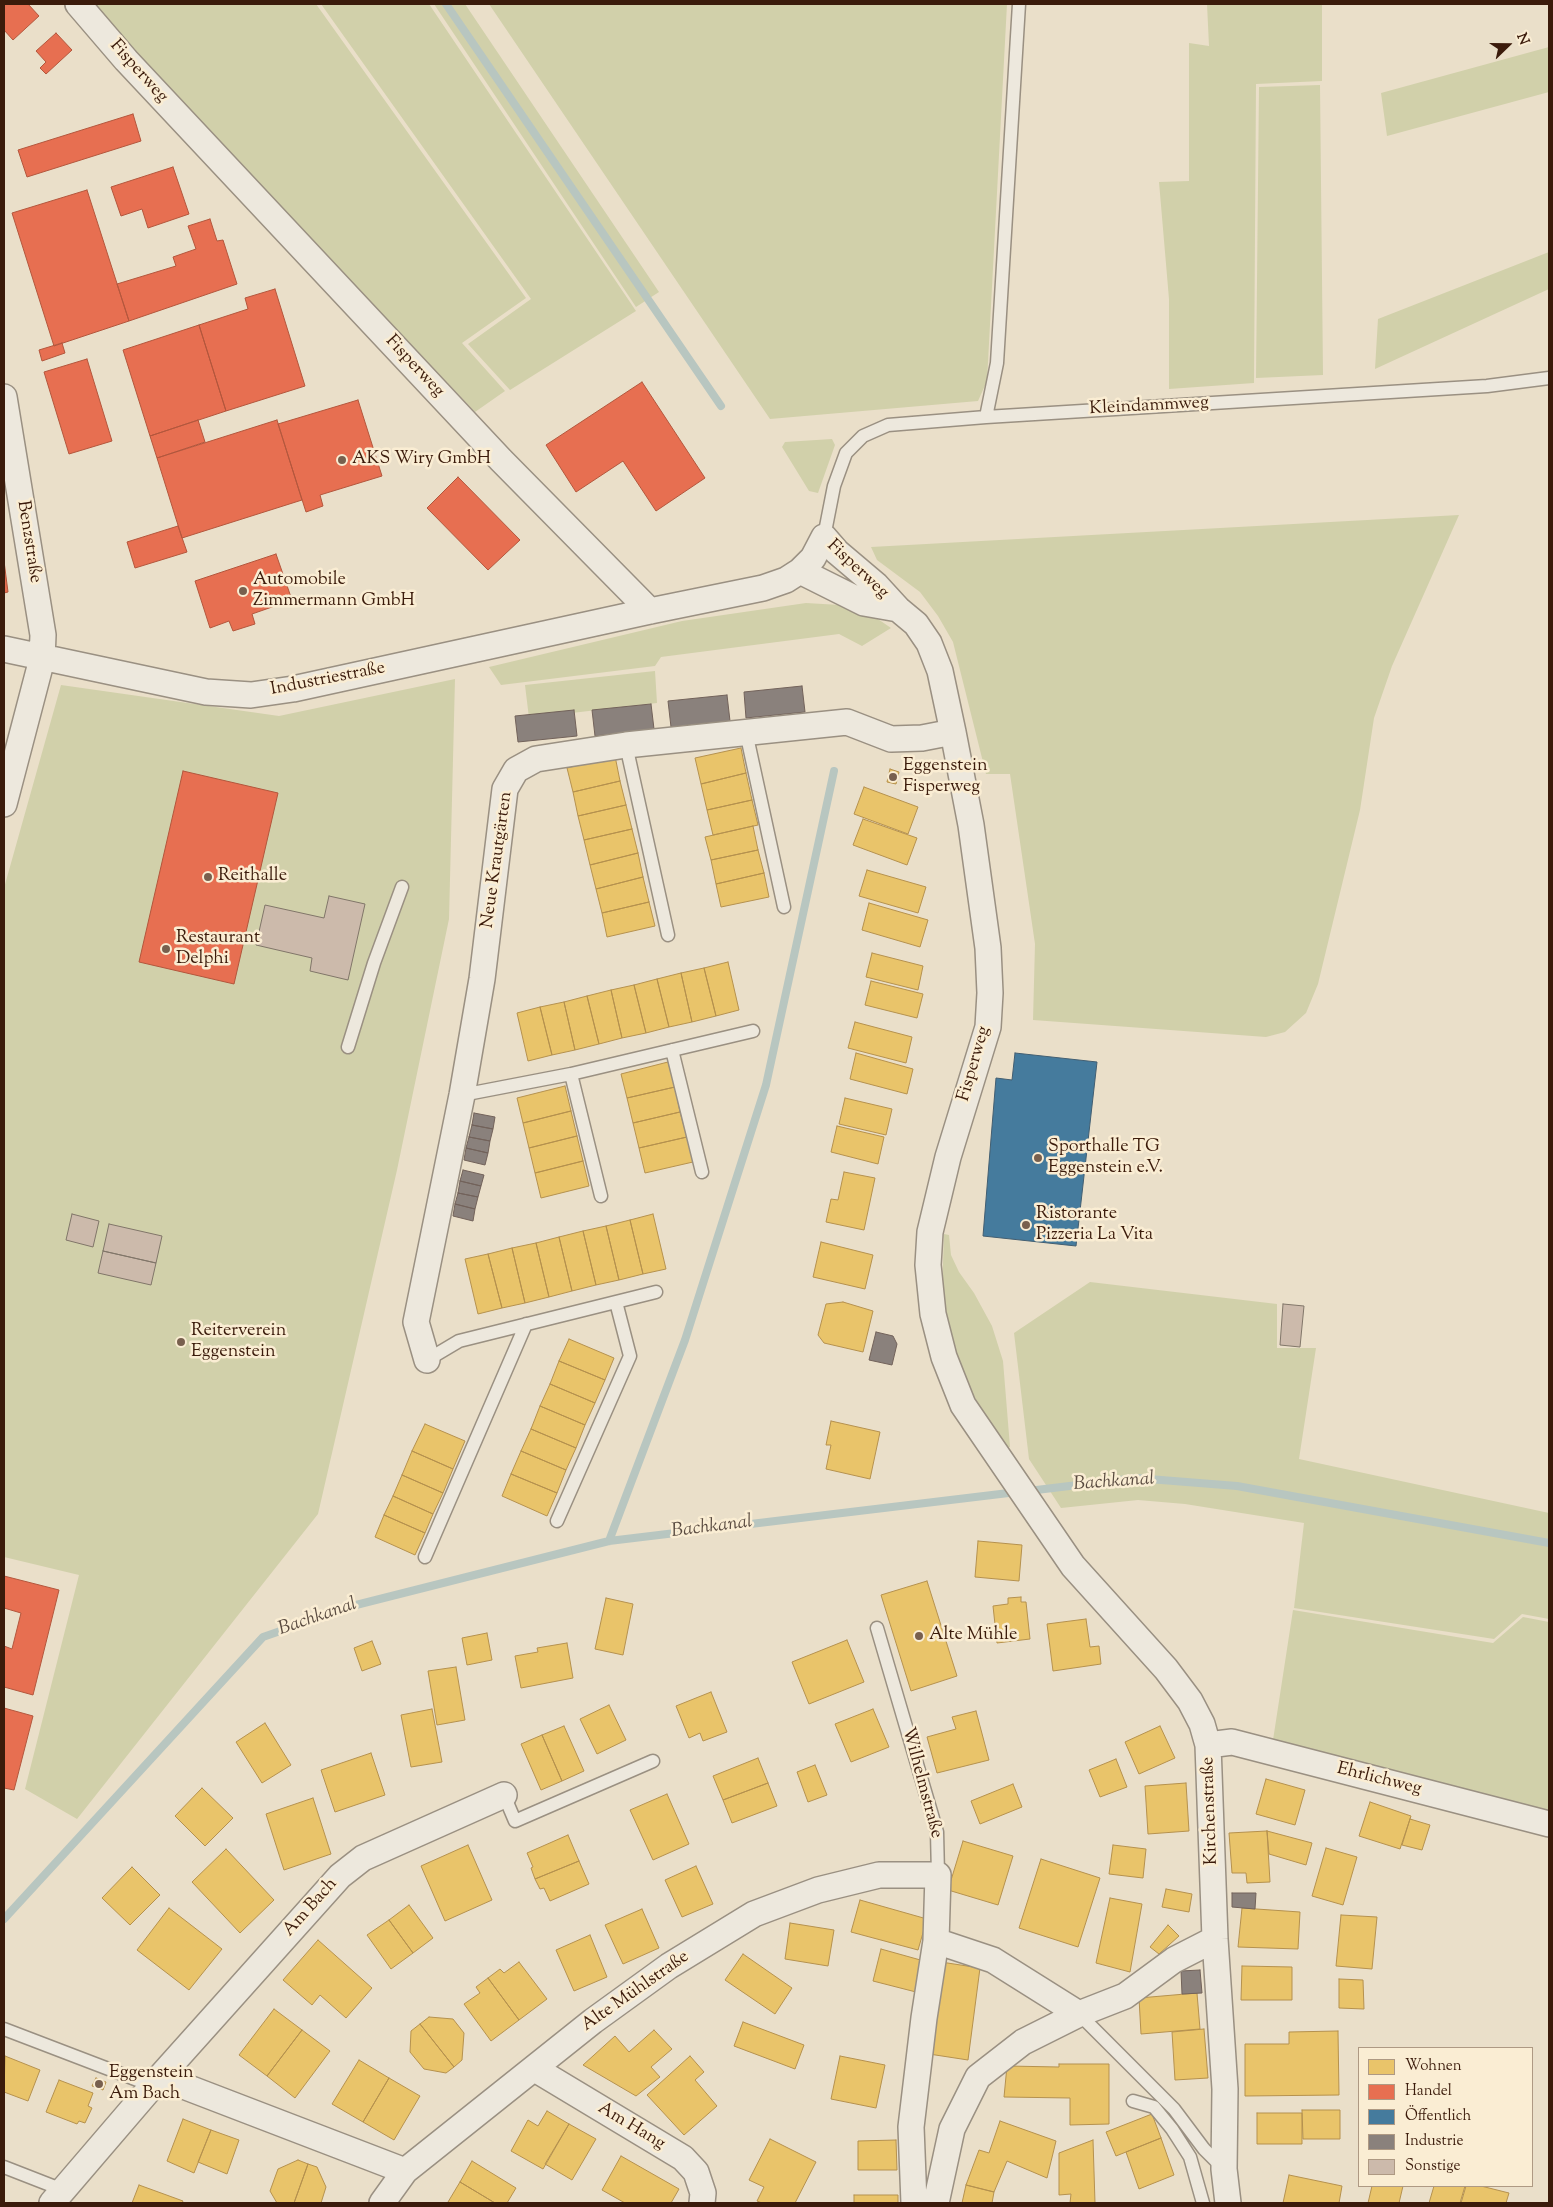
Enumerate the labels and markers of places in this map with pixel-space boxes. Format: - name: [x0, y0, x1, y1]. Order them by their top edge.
- place label: AKS Wiry GmbH: [352, 449, 491, 471]
- marker: AKS Wiry GmbH: [336, 454, 348, 466]
- place label: Automobile Zimmermann GmbH: [253, 570, 415, 612]
- marker: Automobile Zimmermann GmbH: [237, 585, 249, 597]
- place label: Eggenstein Fisperweg: [903, 756, 988, 799]
- marker: Eggenstein Fisperweg: [887, 771, 899, 783]
- place label: Reithalle: [218, 866, 287, 888]
- marker: Reithalle: [202, 871, 214, 883]
- place label: Restaurant Delphi: [176, 928, 260, 971]
- marker: Restaurant Delphi: [160, 943, 172, 955]
- place label: Sporthalle TG Eggenstein e.V.: [1048, 1137, 1163, 1180]
- marker: Sporthalle TG Eggenstein e.V.: [1032, 1152, 1044, 1164]
- place label: Ristorante Pizzeria La Vita: [1036, 1204, 1153, 1246]
- marker: Ristorante Pizzeria La Vita: [1020, 1219, 1032, 1231]
- place label: Reiterverein Eggenstein: [191, 1321, 286, 1364]
- marker: Reiterverein Eggenstein: [175, 1336, 187, 1348]
- place label: Alte Mühle: [929, 1625, 1017, 1647]
- marker: Alte Mühle: [913, 1630, 925, 1642]
- place label: Eggenstein Am Bach: [109, 2063, 194, 2106]
- marker: Eggenstein Am Bach: [93, 2078, 105, 2090]

